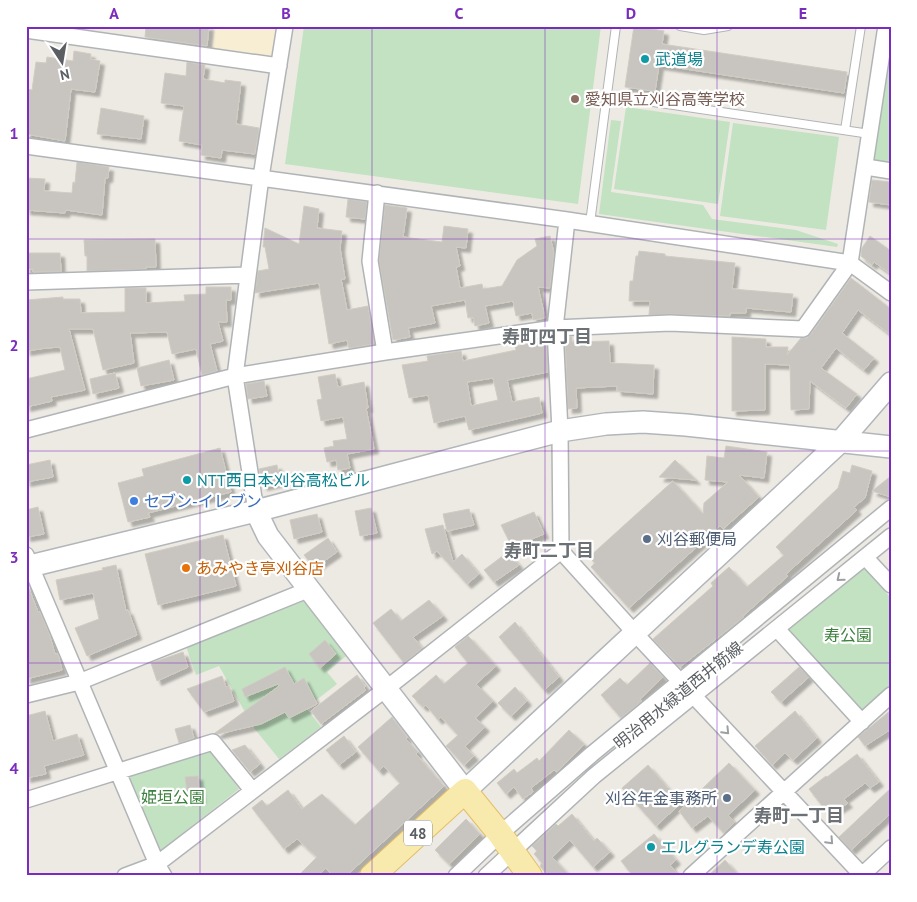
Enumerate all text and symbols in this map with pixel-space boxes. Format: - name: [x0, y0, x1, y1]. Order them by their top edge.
- text: A: [109, 3, 119, 23]
- text: B: [281, 3, 291, 23]
- text: C: [455, 3, 464, 23]
- text: D: [626, 3, 636, 23]
- text: E: [799, 3, 807, 23]
- north arrow: [38, 38, 88, 88]
- place label: 武道場: [655, 49, 703, 69]
- marker: 武道場: [639, 53, 651, 65]
- text: N: [58, 65, 71, 84]
- place label: 愛知県立刈谷高等学校: [585, 89, 745, 109]
- marker: 愛知県立刈谷高等学校: [569, 93, 581, 105]
- text: 1: [9, 123, 19, 143]
- district label: 寿町四丁目: [502, 325, 592, 348]
- text: 2: [9, 335, 19, 355]
- place label: NTT西日本刈谷高松ビル: [197, 470, 370, 490]
- marker: NTT西日本刈谷高松ビル: [181, 474, 193, 486]
- place label: セブン-イレブン: [144, 491, 262, 511]
- marker: セブン-イレブン: [128, 495, 140, 507]
- place label: 刈谷郵便局: [657, 529, 737, 549]
- marker: 刈谷郵便局: [641, 533, 653, 545]
- district label: 寿町二丁目: [504, 539, 594, 562]
- text: 3: [9, 547, 19, 567]
- place label: あみやき亭刈谷店: [196, 558, 324, 578]
- marker: あみやき亭刈谷店: [180, 562, 192, 574]
- one-way arrow: [836, 572, 845, 581]
- park label: 寿公園: [824, 625, 872, 645]
- street label: 明治用水緑道西井筋線: [610, 637, 746, 753]
- one-way arrow: [720, 725, 729, 734]
- text: 4: [9, 758, 19, 778]
- park label: 姫垣公園: [141, 787, 205, 807]
- place label: 刈谷年金事務所: [605, 788, 717, 808]
- marker: 刈谷年金事務所: [721, 792, 733, 804]
- district label: 寿町一丁目: [754, 804, 844, 827]
- road number: 48: [404, 820, 432, 846]
- one-way arrow: [824, 835, 833, 844]
- place label: エルグランデ寿公園: [661, 837, 805, 857]
- marker: エルグランデ寿公園: [645, 841, 657, 853]

